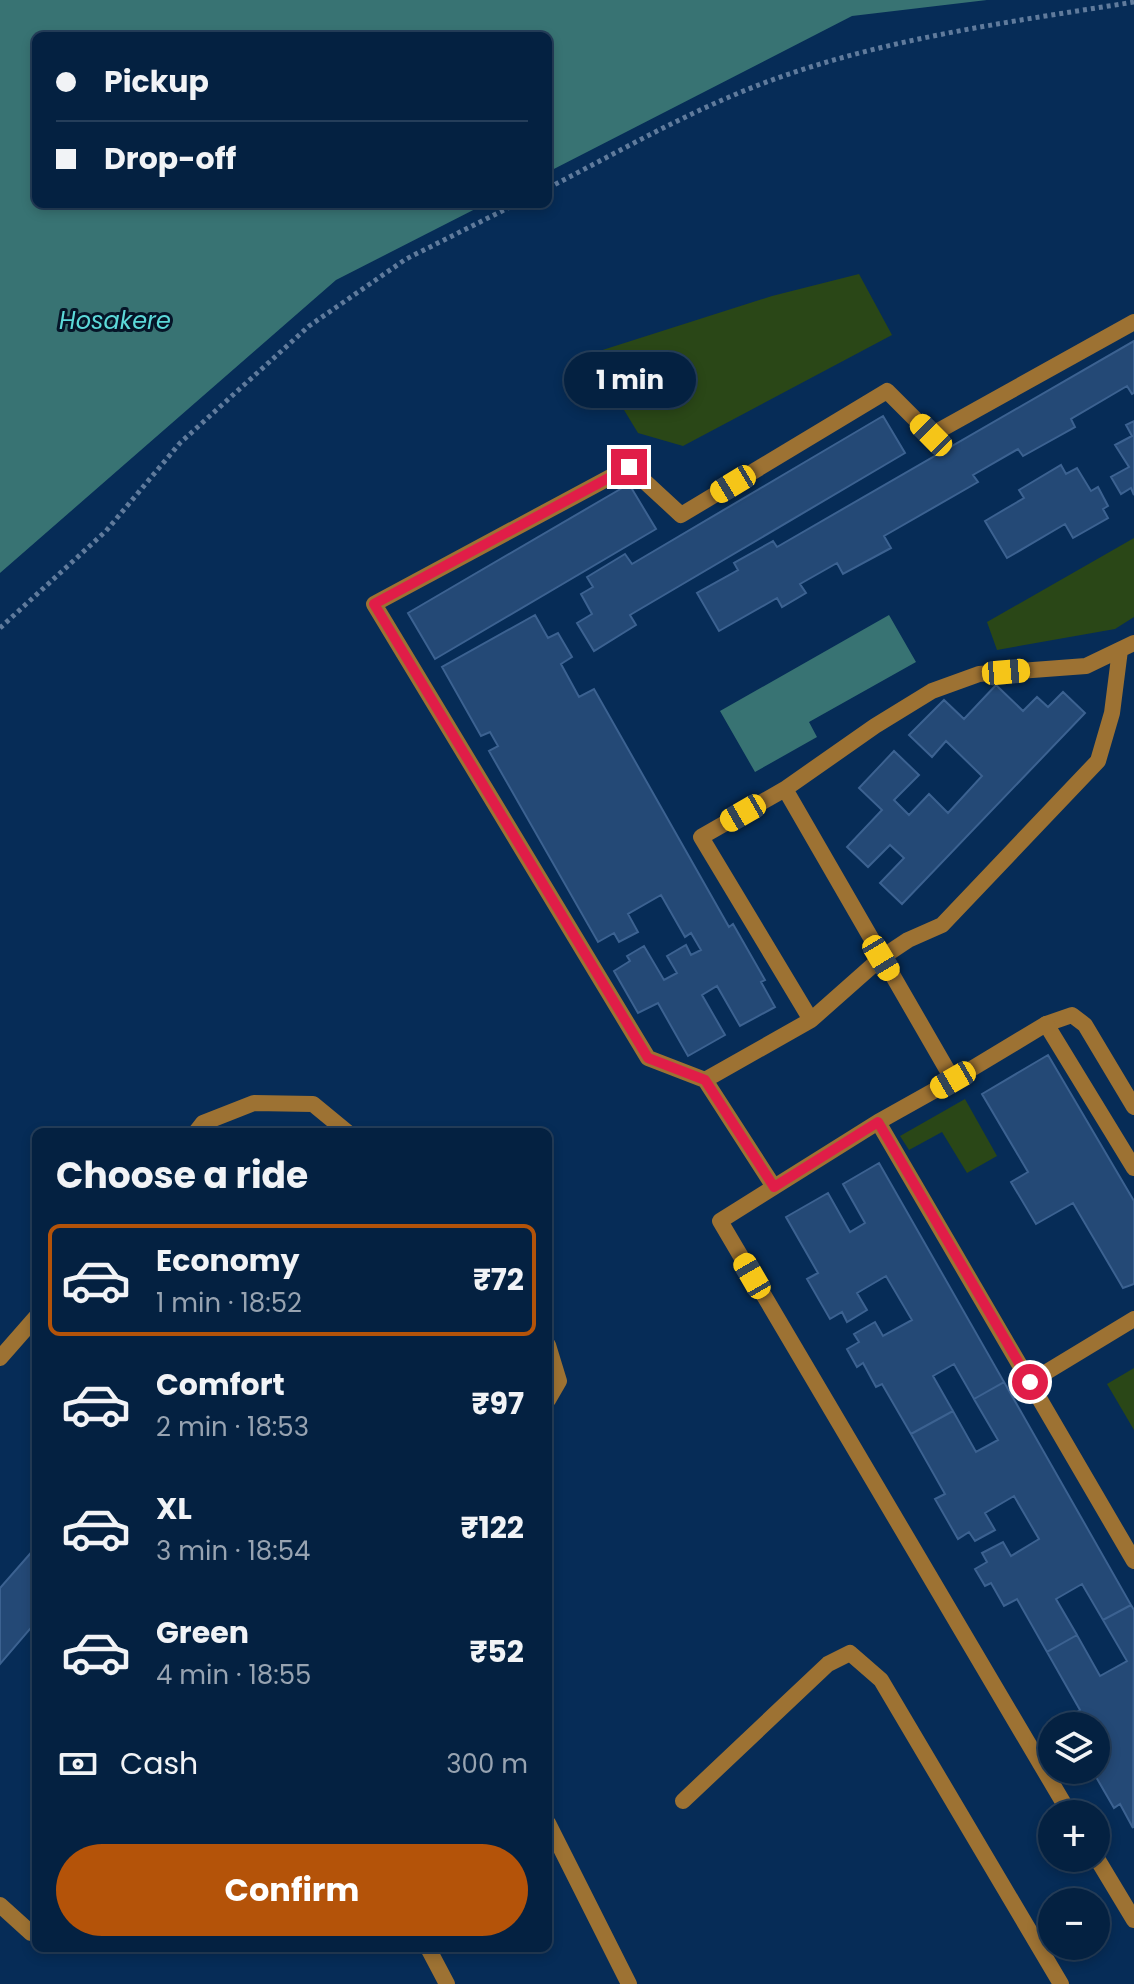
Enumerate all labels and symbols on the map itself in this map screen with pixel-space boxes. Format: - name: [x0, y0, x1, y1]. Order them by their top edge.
- water label: Hosakere: [59, 304, 171, 337]
- callout: 1 min: [563, 351, 695, 407]
- car: [906, 410, 956, 460]
- route end: [611, 449, 647, 485]
- car: [706, 461, 760, 507]
- car: [981, 658, 1031, 686]
- car: [716, 791, 770, 835]
- car: [858, 931, 904, 985]
- car: [926, 1058, 980, 1102]
- car: [730, 1249, 774, 1303]
- route start: [1012, 1364, 1048, 1400]

